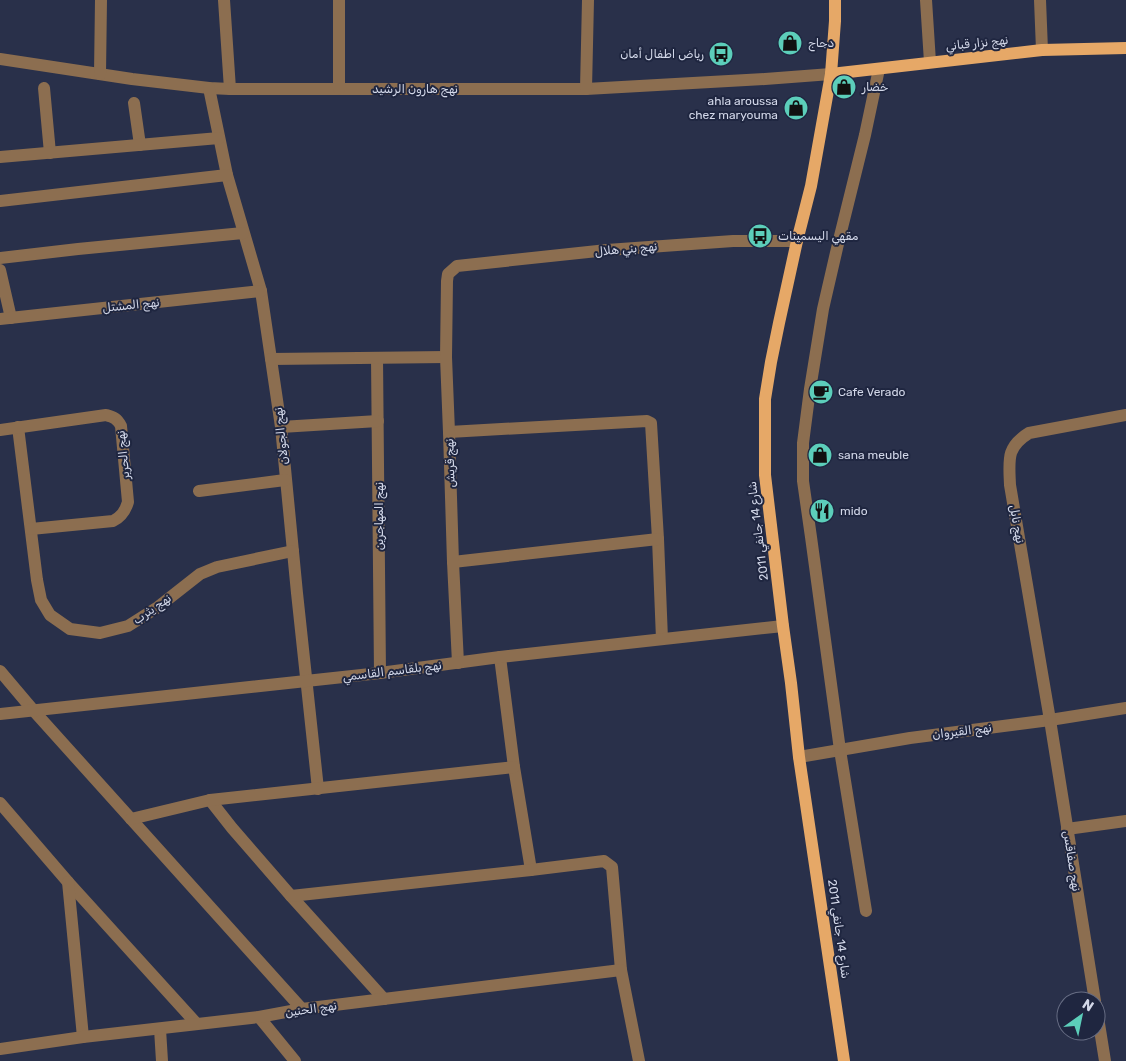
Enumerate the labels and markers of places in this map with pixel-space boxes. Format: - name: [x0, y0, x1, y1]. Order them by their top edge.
- shop icon: دجاج: [777, 30, 803, 56]
- place label: دجاج: [808, 36, 835, 52]
- bus stop icon: رياض اطفال أمان: [708, 41, 734, 67]
- place label: رياض اطفال أمان: [620, 47, 704, 62]
- shop icon: خضار: [831, 74, 857, 100]
- place label: خضار: [861, 80, 888, 95]
- place label: ahla aroussa chez maryouma: [689, 94, 778, 122]
- shop icon: ahla aroussa chez maryouma: [783, 95, 809, 121]
- bus stop icon: مقهي اليسمينات: [747, 223, 773, 249]
- place label: مقهي اليسمينات: [778, 229, 859, 245]
- cafe icon: Cafe Verado: [808, 379, 834, 405]
- place label: Cafe Verado: [838, 385, 906, 399]
- shop icon: sana meuble: [807, 442, 833, 468]
- place label: sana meuble: [838, 448, 909, 462]
- restaurant icon: mido: [809, 498, 835, 524]
- place label: mido: [840, 504, 868, 518]

